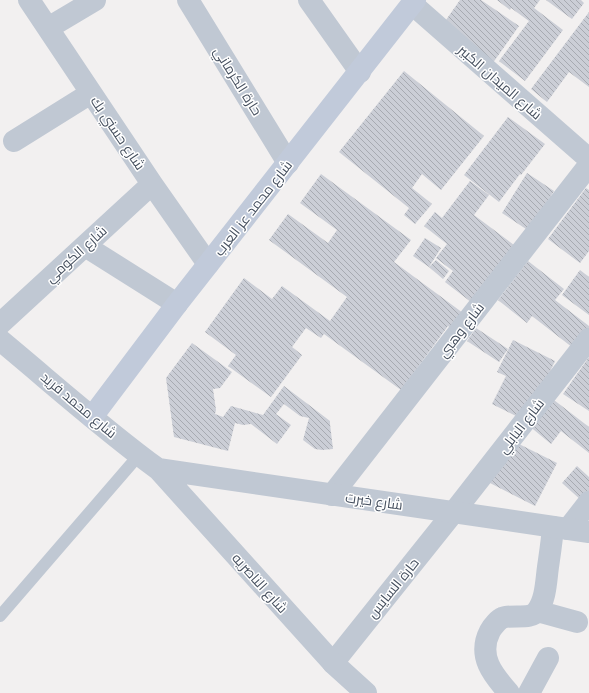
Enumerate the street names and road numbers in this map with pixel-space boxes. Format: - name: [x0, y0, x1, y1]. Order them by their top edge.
- street label: شارع الميدان الكبير: [454, 39, 546, 123]
- street label: حارة الكرماني: [207, 43, 267, 120]
- street label: شارع حسني بك: [84, 92, 150, 175]
- street label: شارع محمد عز العرب: [209, 156, 296, 260]
- street label: شارع الكومي: [41, 221, 113, 289]
- street label: شارع وهبي: [433, 298, 490, 363]
- street label: شارع محمد فريد: [37, 367, 121, 442]
- street label: شارع البابلي: [493, 394, 550, 459]
- street label: شارع خيرت: [344, 487, 404, 514]
- street label: شارع الناصريه: [228, 549, 292, 617]
- street label: حارة السايس: [362, 554, 423, 622]

